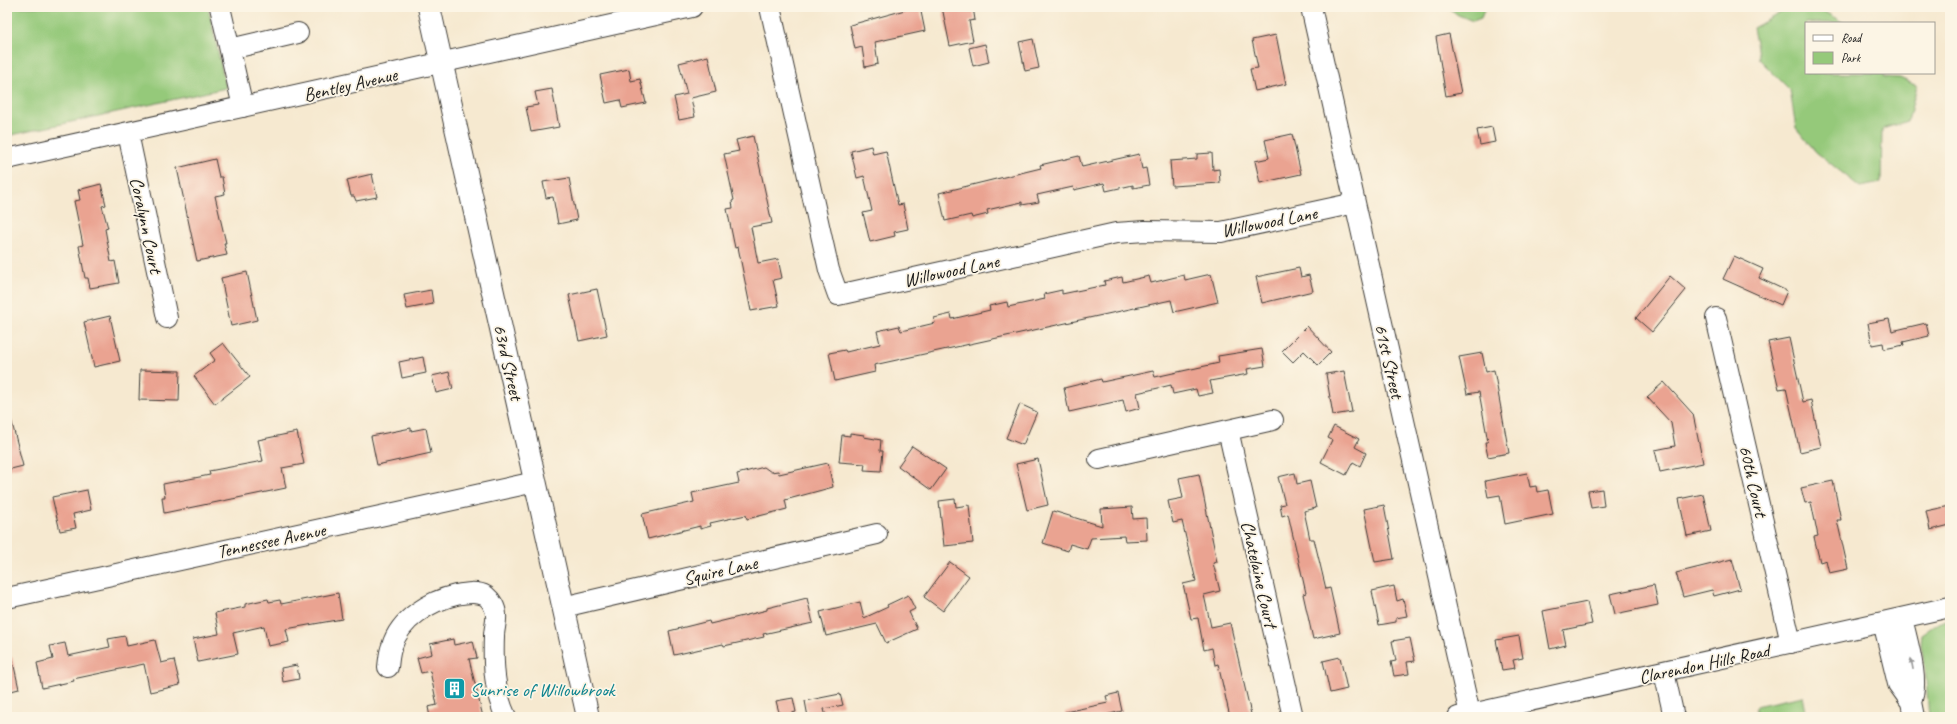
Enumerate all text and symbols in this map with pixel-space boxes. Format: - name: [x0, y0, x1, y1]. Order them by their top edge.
- legend: [1805, 22, 1935, 74]
- text: Road: [1841, 30, 1863, 46]
- text: Park: [1841, 50, 1862, 66]
- street label: Bentley Avenue: [301, 62, 401, 107]
- street label: Coralynn Court: [124, 175, 168, 277]
- street label: Willowood Lane: [1219, 201, 1321, 243]
- street label: Willowood Lane: [901, 249, 1003, 293]
- street label: 63rd Street: [488, 322, 529, 404]
- street label: 61st Street: [1369, 322, 1410, 402]
- street label: 60th Court: [1733, 443, 1773, 521]
- street label: Tennessee Avenue: [215, 517, 329, 564]
- street label: Chatelaine Court: [1235, 519, 1284, 632]
- street label: Squire Lane: [681, 550, 761, 591]
- street label: Clarendon Hills Road: [1637, 638, 1774, 690]
- one-way arrow: [1908, 658, 1914, 670]
- building icon: Sunrise of Willowbrook: [442, 676, 468, 702]
- place label: Sunrise of Willowbrook: [470, 678, 617, 702]

